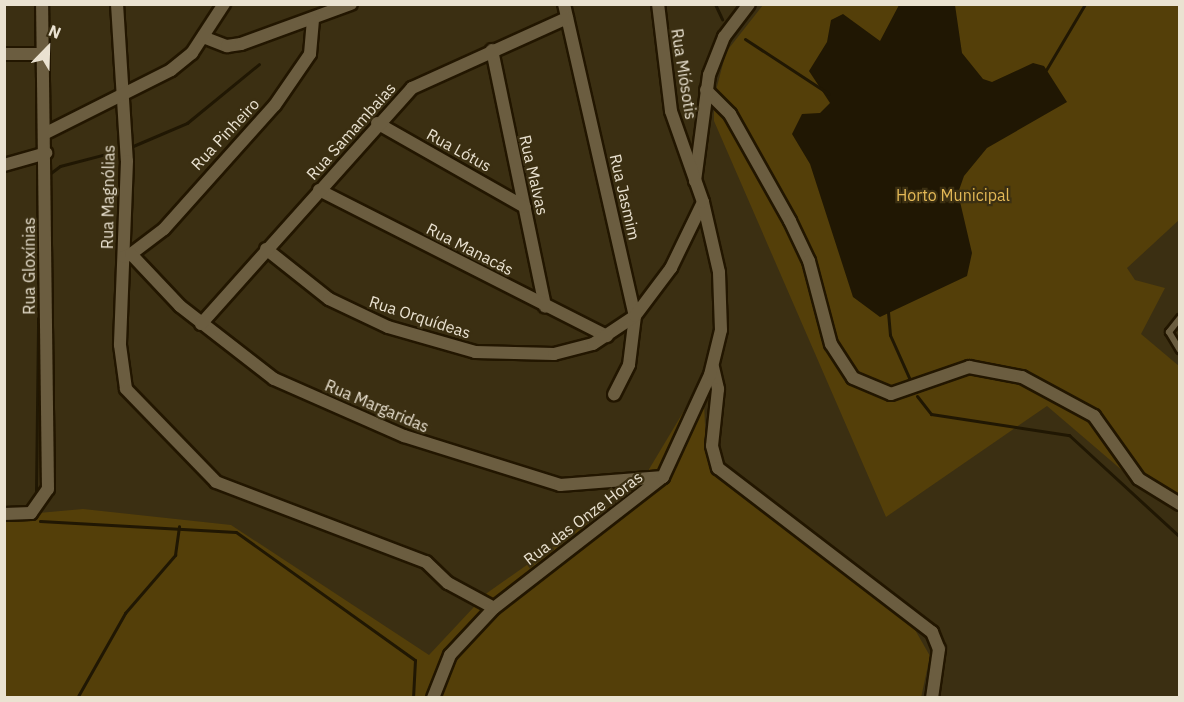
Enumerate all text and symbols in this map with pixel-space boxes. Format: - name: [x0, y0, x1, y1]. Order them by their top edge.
- north arrow: [18, 18, 78, 78]
- text: N: [46, 20, 64, 43]
- street label: Rua Miósotis: [667, 27, 701, 121]
- street label: Rua Samambaias: [302, 78, 400, 184]
- street label: Rua Pinheiro: [187, 94, 263, 174]
- street label: Rua Lótus: [423, 124, 495, 176]
- street label: Rua Malvas: [515, 133, 553, 217]
- street label: Rua Magnólias: [97, 145, 119, 249]
- street label: Rua Jasmim: [606, 152, 644, 242]
- park label: Horto Municipal: [896, 185, 1010, 205]
- street label: Rua Gloxínias: [19, 217, 39, 315]
- street label: Rua Manacás: [423, 219, 517, 279]
- street label: Rua Orquídeas: [367, 292, 473, 342]
- street label: Rua Margaridas: [322, 375, 432, 437]
- street label: Rua das Onze Horas: [520, 467, 646, 569]

